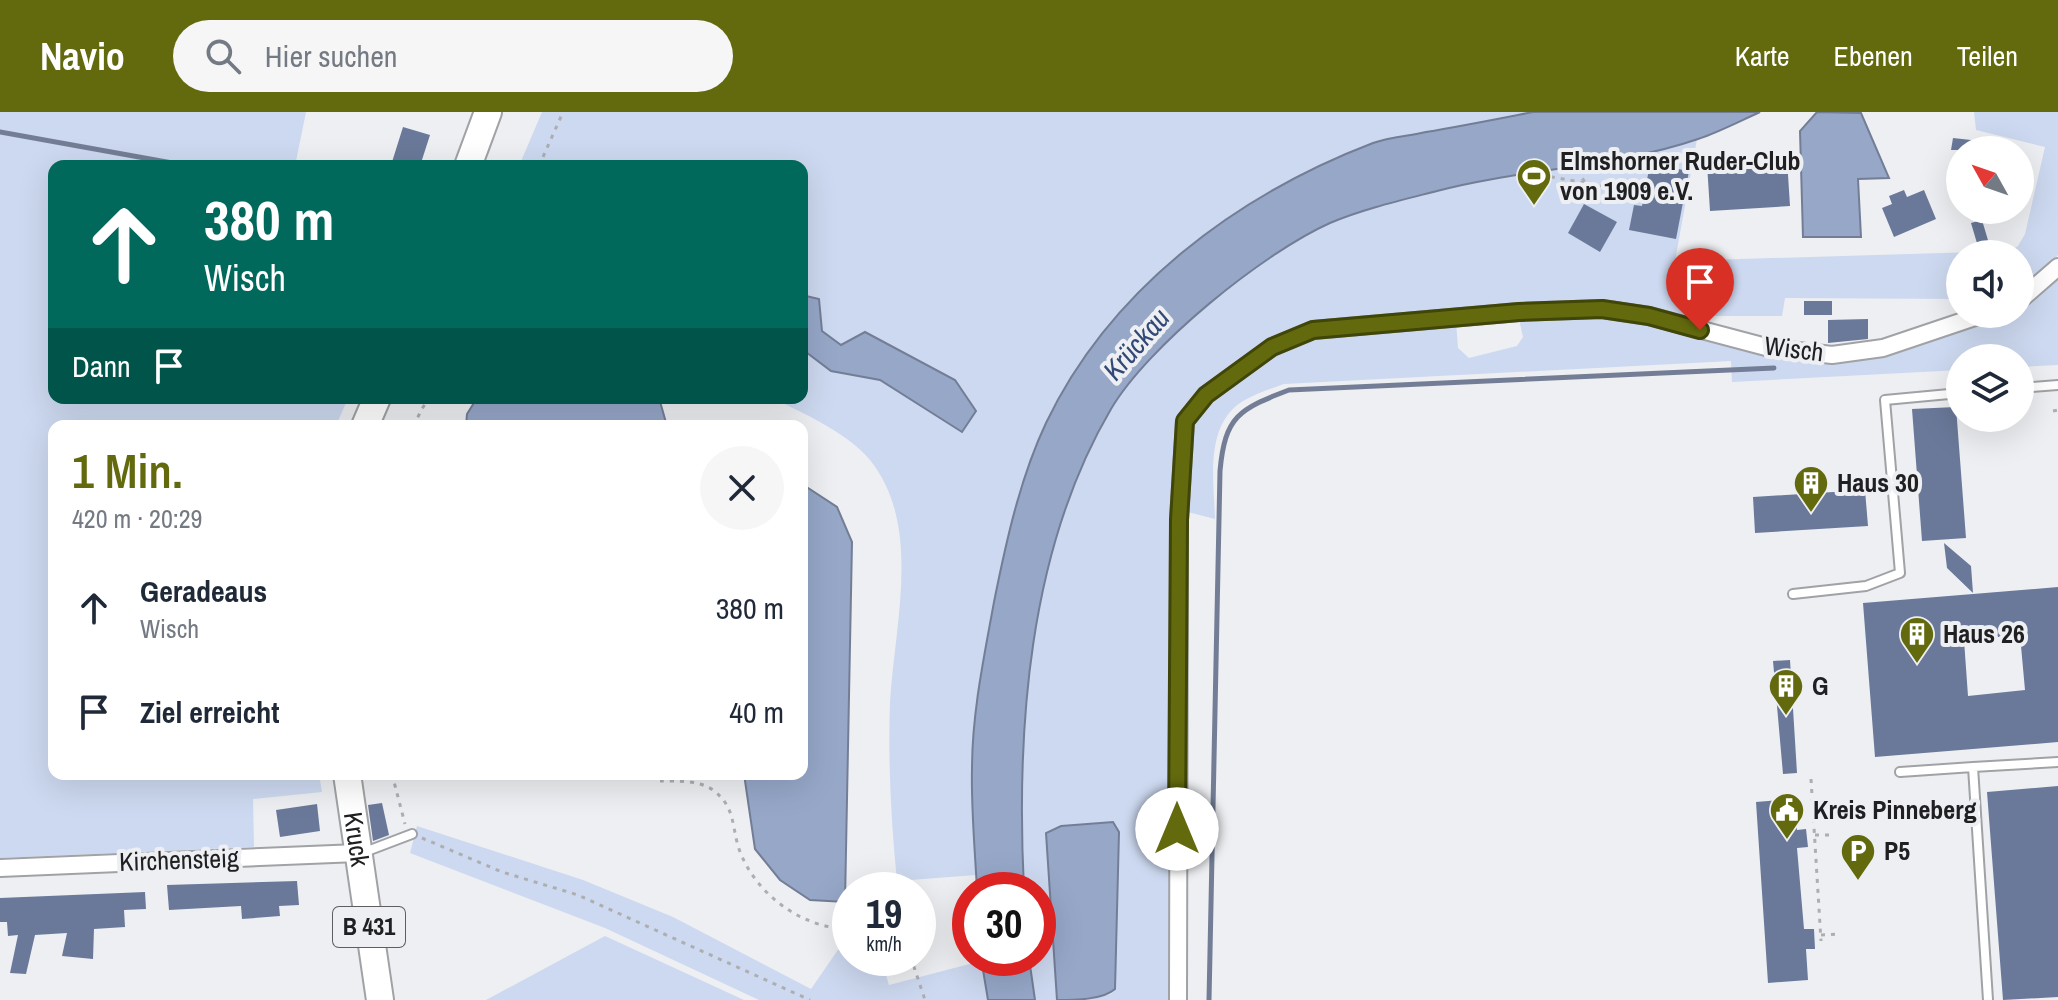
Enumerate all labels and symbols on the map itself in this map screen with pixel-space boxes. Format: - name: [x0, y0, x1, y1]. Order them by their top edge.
- north arrow: [1946, 136, 2034, 224]
- place label: Elmshorner Ruder-Club von 1909 e.V.: [1560, 143, 1800, 208]
- sports icon: Elmshorner Ruder-Club von 1909 e.V.: [1515, 157, 1553, 207]
- pin: [1666, 248, 1734, 330]
- water label: Krückau: [1094, 300, 1178, 388]
- street label: Wisch: [1763, 328, 1826, 369]
- building icon: Haus 30: [1792, 464, 1830, 514]
- place label: Haus 30: [1837, 465, 1919, 500]
- building icon: Haus 26: [1898, 615, 1936, 665]
- place label: Haus 26: [1943, 616, 2025, 651]
- building icon: G: [1767, 667, 1805, 717]
- place label: G: [1812, 668, 1829, 703]
- position arrow: [1135, 787, 1219, 871]
- public building icon: Kreis Pinneberg: [1768, 791, 1806, 841]
- place label: Kreis Pinneberg: [1813, 792, 1977, 827]
- street label: Kruck: [336, 810, 378, 869]
- parking icon: P5: [1839, 832, 1877, 882]
- place label: P5: [1884, 833, 1910, 868]
- street label: Kirchensteig: [119, 840, 240, 879]
- speed limit sign: 30: [952, 872, 1056, 976]
- road number: B 431: [333, 907, 405, 947]

